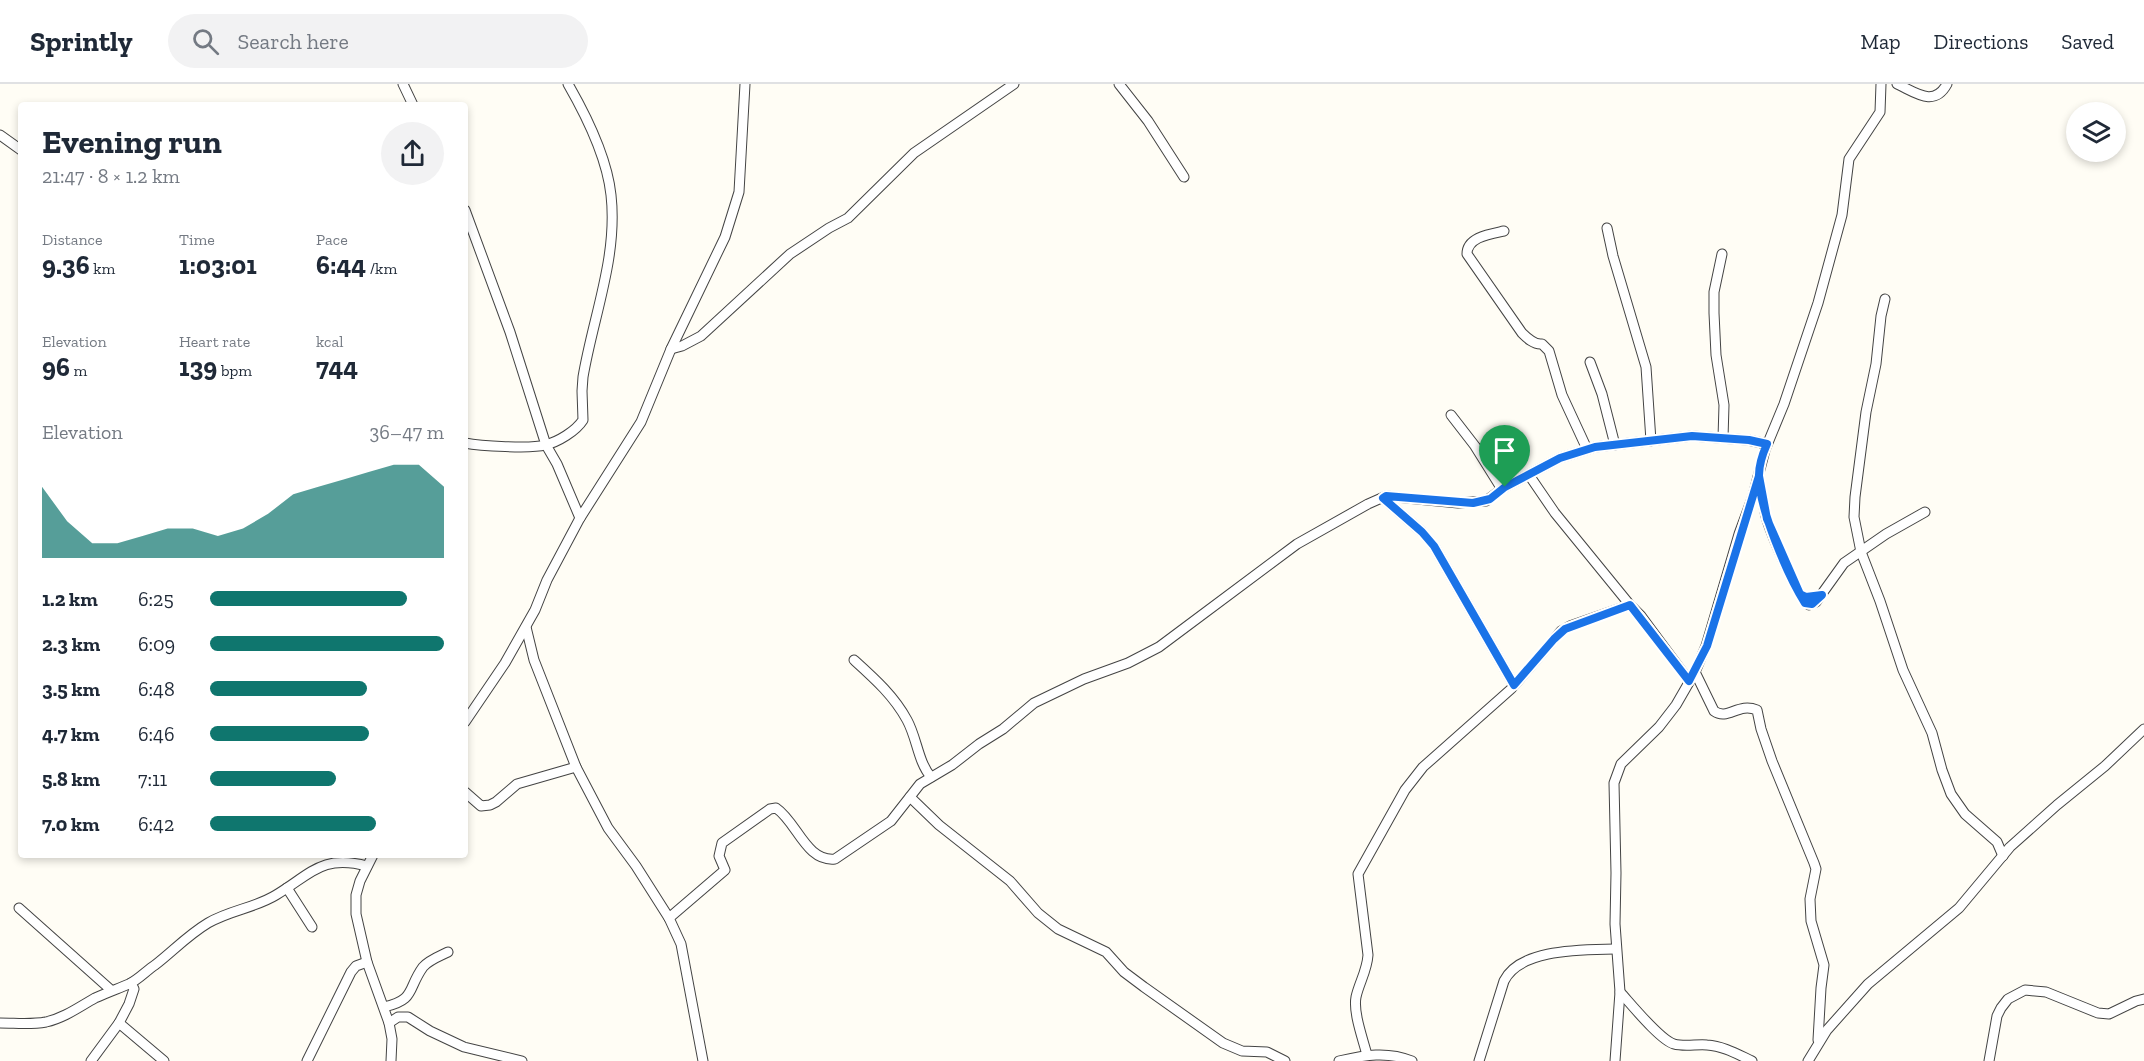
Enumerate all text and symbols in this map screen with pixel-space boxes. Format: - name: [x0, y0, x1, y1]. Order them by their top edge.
- search box: [168, 14, 588, 68]
- text: Sprintly: [30, 25, 132, 58]
- icon: search: [189, 25, 222, 58]
- text: Search here: [237, 28, 349, 55]
- text: Map: [1861, 29, 1901, 54]
- text: Directions: [1934, 29, 2028, 54]
- text: Saved: [2061, 29, 2114, 54]
- map controls: [2066, 102, 2126, 162]
- button: layers: [2066, 102, 2126, 162]
- text: Evening run: [42, 122, 222, 161]
- button: share: [381, 122, 444, 185]
- text: 21:47 · 8 × 1.2 km: [42, 164, 180, 188]
- text: Distance: [42, 230, 103, 249]
- text: Time: [179, 230, 215, 249]
- text: Pace: [316, 230, 348, 249]
- text: 9.36: [42, 249, 90, 281]
- text: 1:03:01: [179, 249, 257, 281]
- text: 6:44: [316, 249, 366, 281]
- text: km: [90, 259, 115, 278]
- text: /km: [366, 259, 397, 278]
- text: Elevation: [42, 332, 107, 351]
- text: Heart rate: [179, 332, 250, 351]
- text: kcal: [316, 332, 343, 351]
- text: 96: [42, 351, 70, 383]
- text: 139: [179, 351, 217, 383]
- text: 744: [316, 351, 358, 383]
- text: m: [70, 361, 87, 380]
- text: bpm: [217, 361, 252, 380]
- text: Elevation: [42, 420, 123, 444]
- text: 36–47 m: [369, 420, 444, 444]
- pin: [1479, 425, 1530, 487]
- icon: arrive: [1488, 434, 1521, 467]
- text: 1.2 km: [42, 587, 98, 611]
- text: 6:25: [138, 587, 174, 611]
- text: 2.3 km: [42, 632, 100, 656]
- text: 6:09: [138, 632, 175, 656]
- text: 3.5 km: [42, 677, 100, 701]
- text: 6:48: [138, 677, 175, 701]
- text: 4.7 km: [42, 722, 100, 746]
- text: 6:46: [138, 722, 175, 746]
- text: 5.8 km: [42, 767, 100, 791]
- text: 7:11: [138, 767, 167, 791]
- text: 7.0 km: [42, 812, 100, 836]
- text: 6:42: [138, 812, 174, 836]

